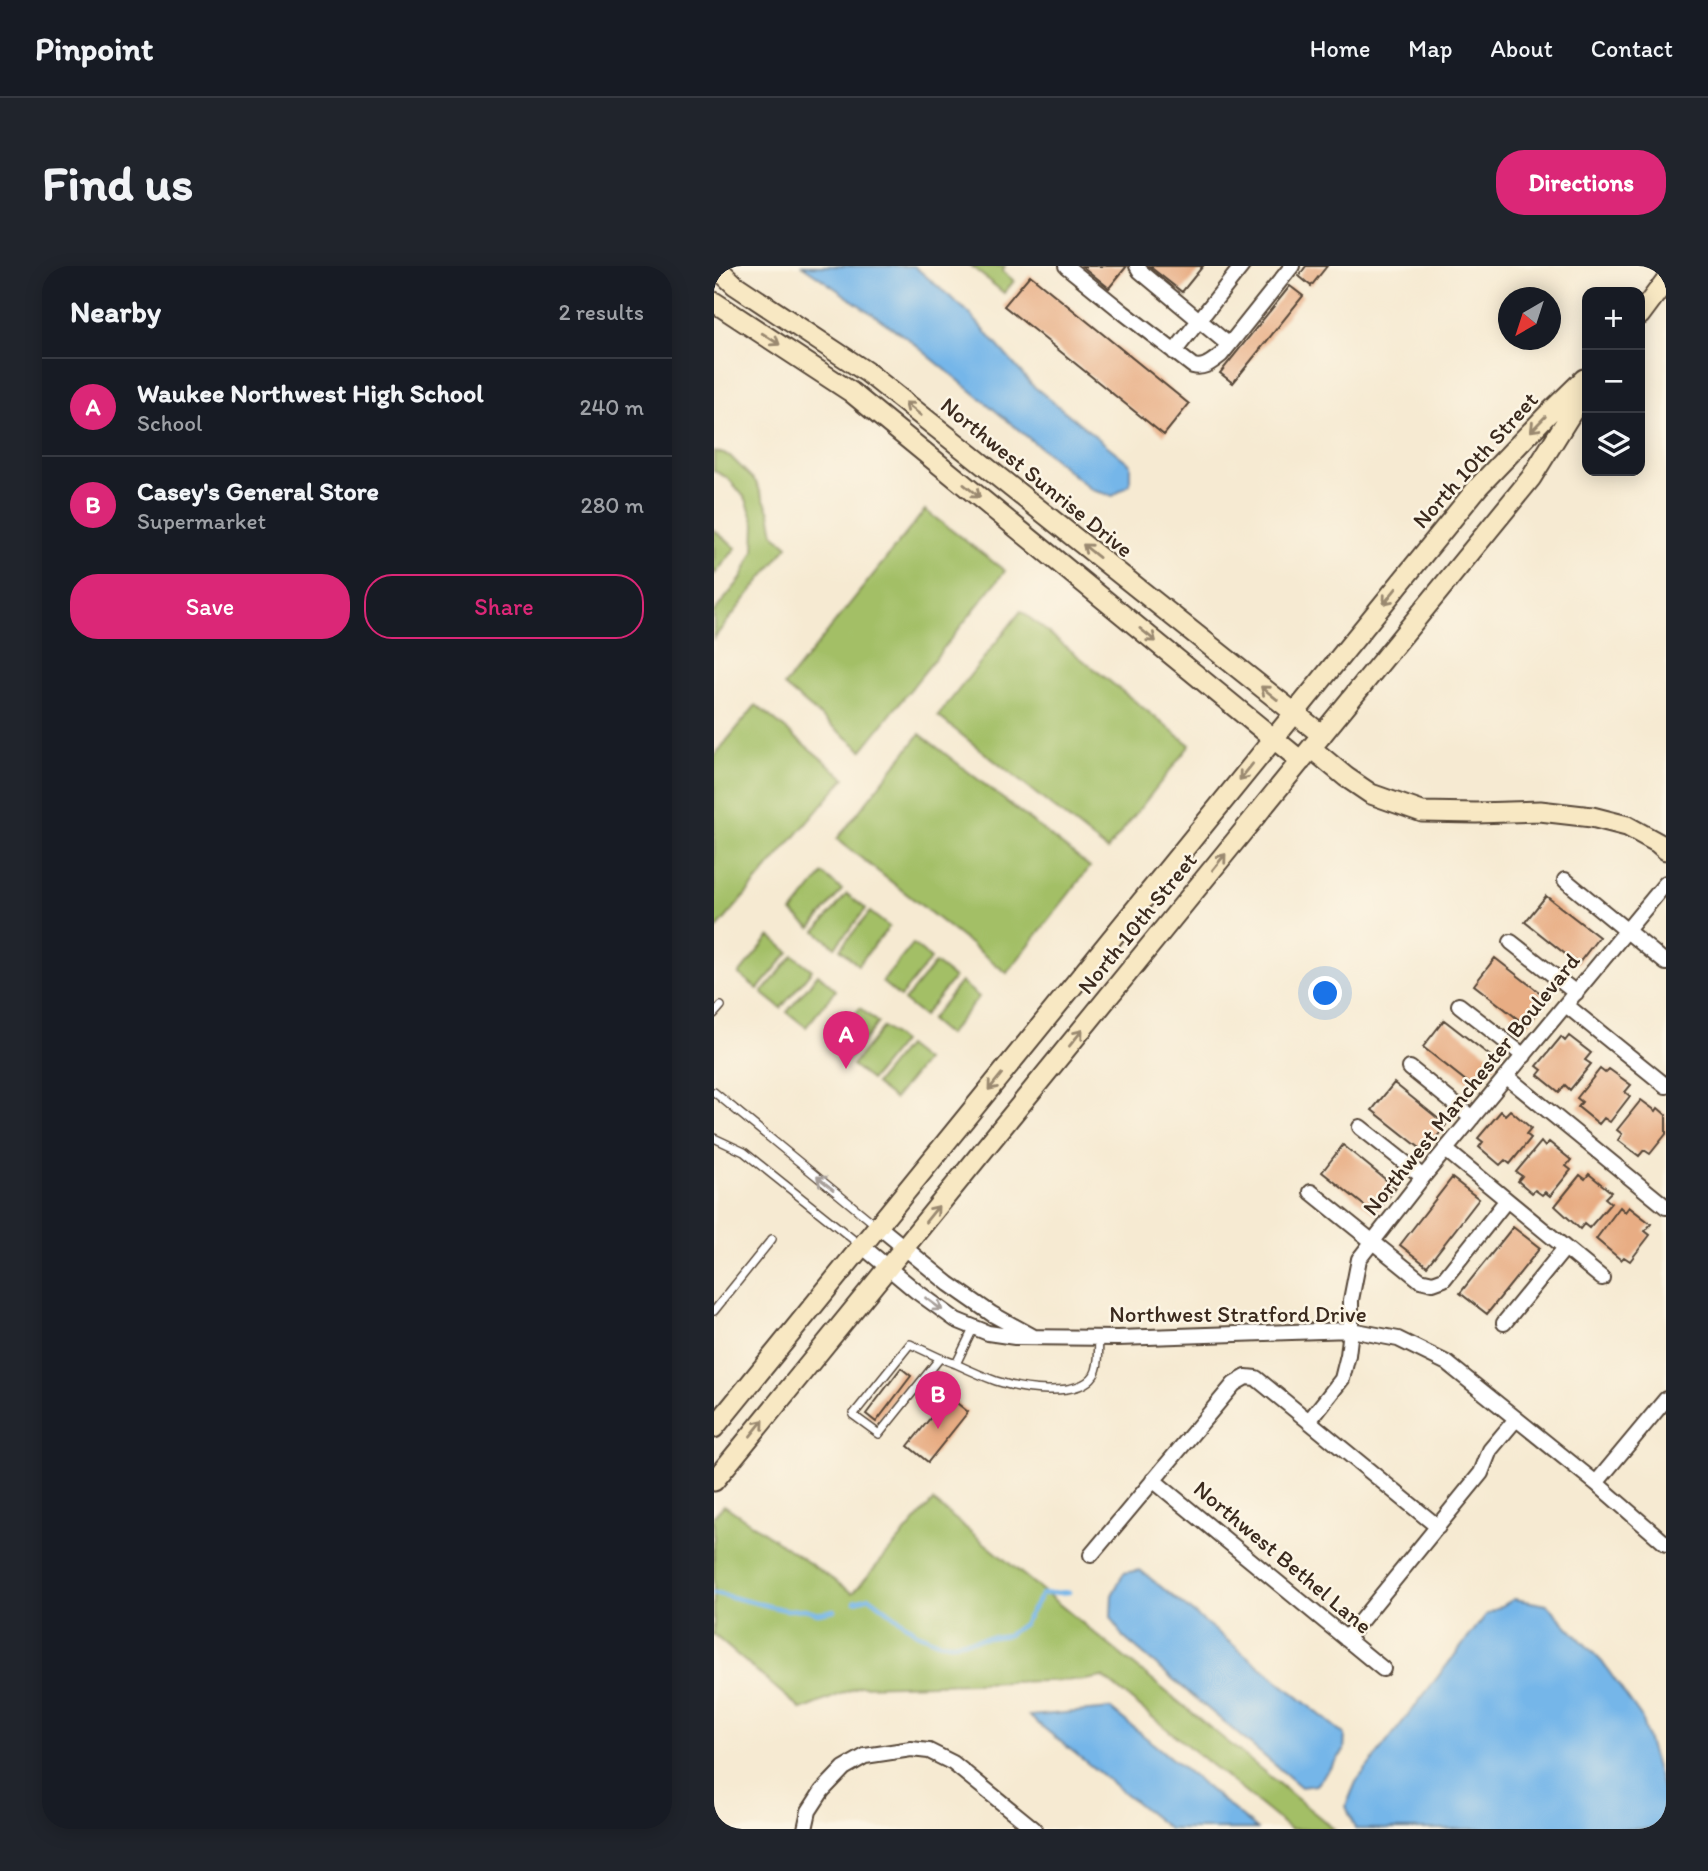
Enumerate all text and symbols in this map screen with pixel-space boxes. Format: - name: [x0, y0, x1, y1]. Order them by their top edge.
- text: Pinpoint: [35, 29, 153, 68]
- text: Home: [1310, 34, 1370, 63]
- text: Map: [1408, 34, 1452, 63]
- text: About: [1490, 34, 1553, 63]
- text: Contact: [1591, 34, 1673, 63]
- button: Directions: [1496, 150, 1666, 215]
- text: Find us: [42, 153, 193, 212]
- north arrow: [1498, 287, 1561, 350]
- map controls: [1582, 287, 1645, 476]
- button: +: [1582, 287, 1645, 350]
- text: Nearby: [70, 293, 161, 330]
- text: 2 results: [558, 298, 644, 326]
- one-way arrow: [761, 332, 780, 347]
- button: −: [1582, 350, 1645, 413]
- text: Waukee Northwest High School: [137, 377, 484, 409]
- street label: North 10th Street: [1406, 386, 1544, 534]
- street label: Northwest Sunrise Drive: [935, 391, 1139, 563]
- text: A: [86, 393, 100, 421]
- text: 240 m: [579, 393, 644, 421]
- one-way arrow: [904, 401, 922, 417]
- text: School: [137, 409, 202, 437]
- button: layers: [1582, 413, 1645, 476]
- one-way arrow: [1530, 415, 1547, 432]
- text: Casey's General Store: [137, 475, 379, 507]
- one-way arrow: [963, 483, 981, 498]
- text: B: [86, 491, 100, 519]
- text: 280 m: [581, 491, 644, 519]
- text: Supermarket: [137, 507, 266, 535]
- one-way arrow: [1082, 543, 1100, 558]
- button: Save: [70, 574, 350, 639]
- button: Share: [364, 574, 644, 639]
- one-way arrow: [1382, 586, 1398, 604]
- one-way arrow: [1139, 627, 1157, 643]
- one-way arrow: [1260, 685, 1278, 700]
- one-way arrow: [1239, 763, 1254, 781]
- street label: North 10th Street: [1071, 846, 1203, 999]
- one-way arrow: [1212, 853, 1227, 871]
- street label: Northwest Manchester Boulevard: [1356, 947, 1586, 1221]
- your location: [1308, 976, 1342, 1010]
- pin: A: [823, 1011, 869, 1069]
- one-way arrow: [1068, 1029, 1083, 1047]
- one-way arrow: [987, 1073, 1003, 1091]
- one-way arrow: [817, 1175, 835, 1190]
- one-way arrow: [924, 1206, 940, 1224]
- one-way arrow: [924, 1297, 943, 1311]
- street label: Northwest Stratford Drive: [1109, 1300, 1367, 1328]
- pin: B: [915, 1371, 961, 1429]
- one-way arrow: [749, 1420, 765, 1438]
- street label: Northwest Bethel Lane: [1188, 1474, 1378, 1640]

